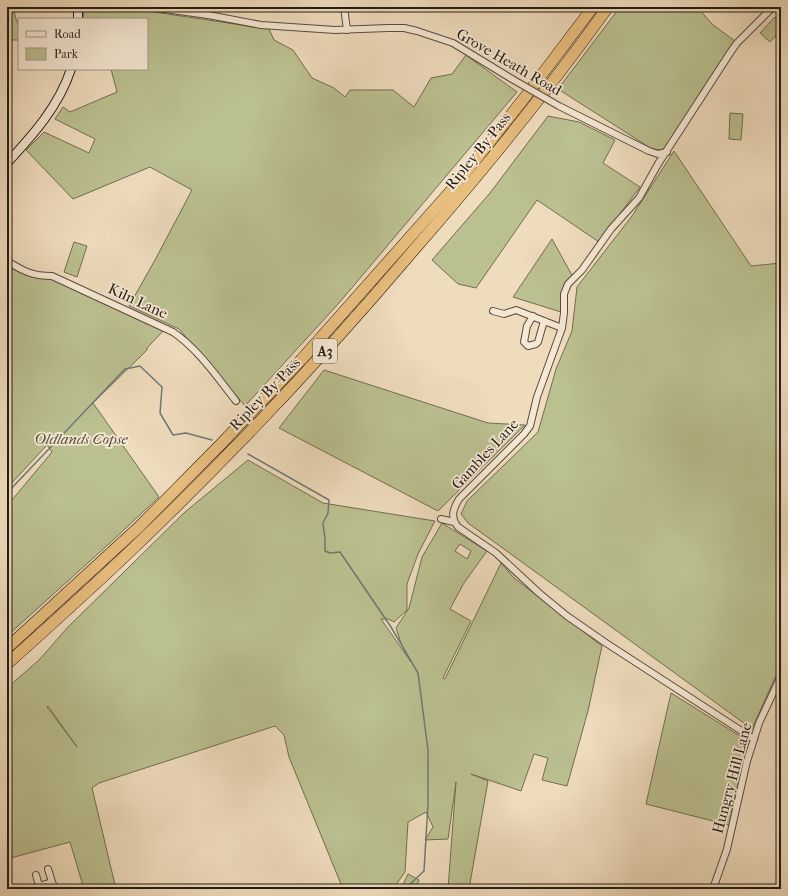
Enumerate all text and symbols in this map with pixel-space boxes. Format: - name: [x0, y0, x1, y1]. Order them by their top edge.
- legend: [18, 18, 148, 70]
- street label: Grove Heath Road: [453, 25, 566, 100]
- text: Road: [54, 27, 81, 41]
- text: Park: [54, 47, 79, 61]
- street label: Ripley By-Pass: [441, 108, 515, 193]
- street label: Kiln Lane: [105, 279, 171, 323]
- road number: A3: [313, 339, 337, 363]
- street label: Ripley By-Pass: [226, 354, 305, 434]
- street label: Gambles Lane: [448, 415, 523, 493]
- park label: Oldlands Copse: [34, 430, 128, 448]
- street label: Hungry Hill Lane: [708, 720, 756, 836]

